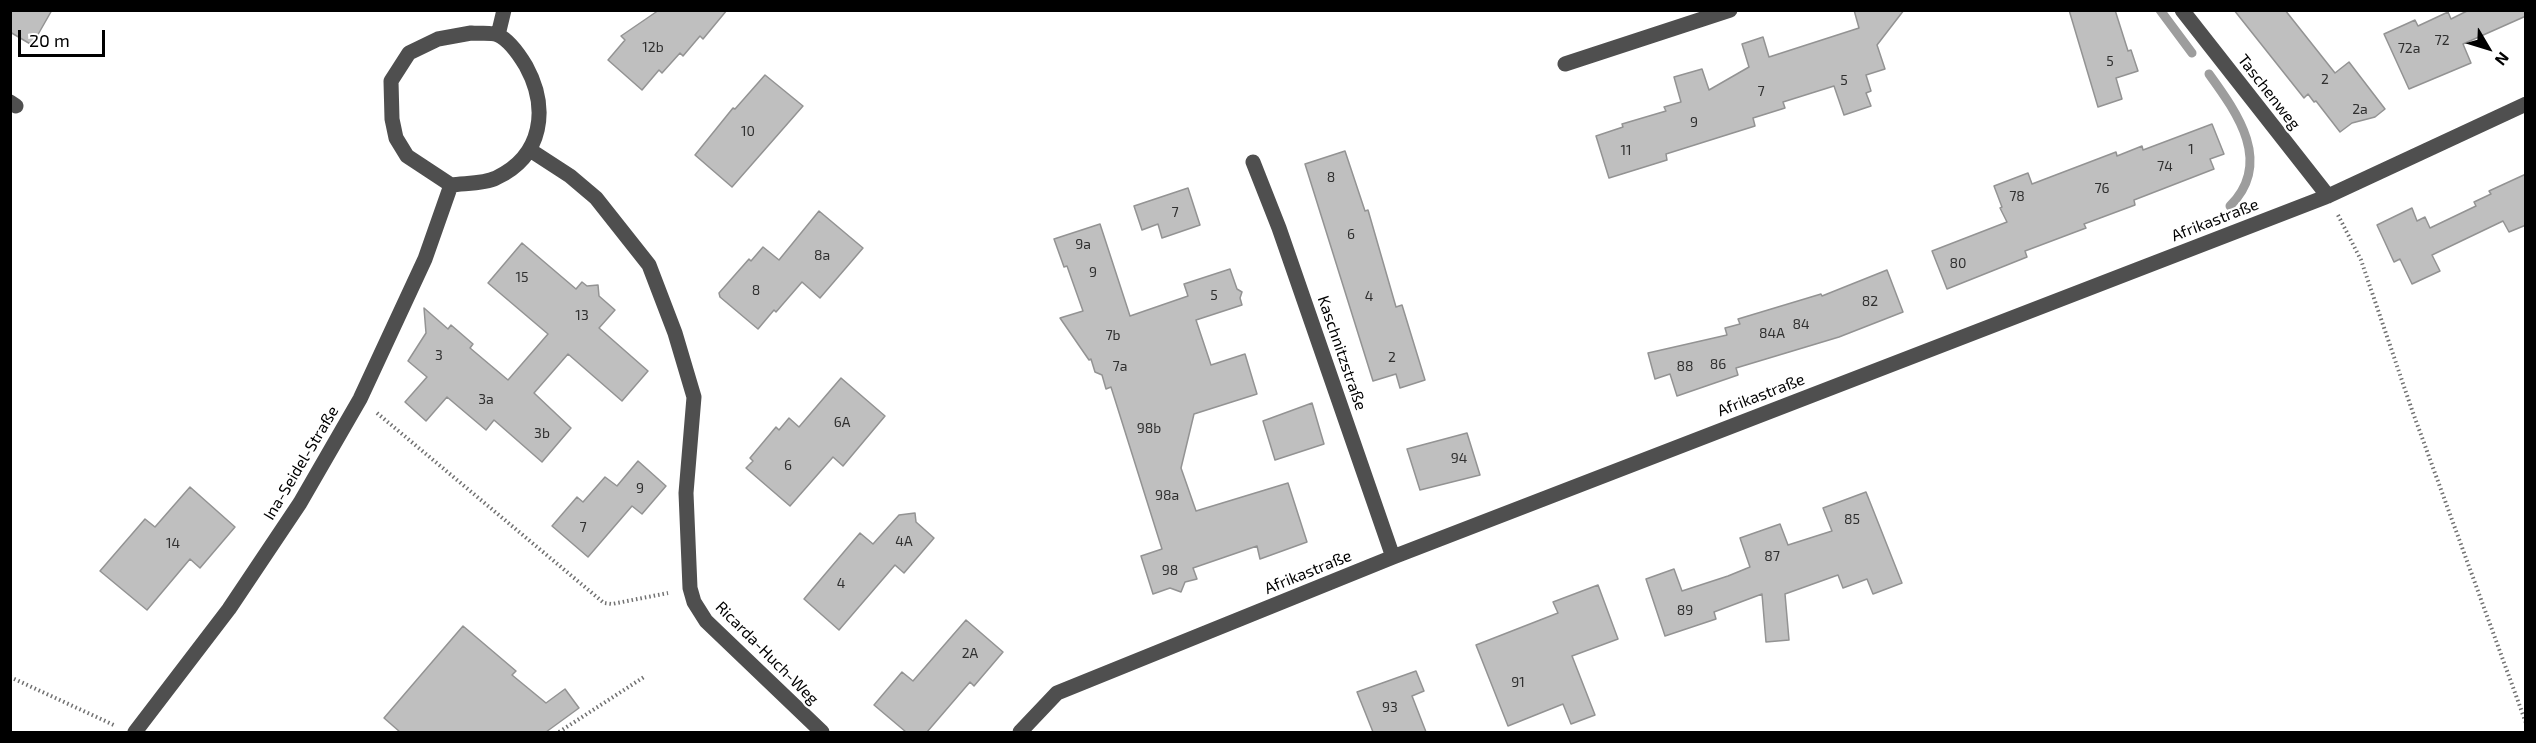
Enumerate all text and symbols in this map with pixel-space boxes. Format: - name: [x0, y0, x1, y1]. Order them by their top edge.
- scale bar: [21, 18, 108, 56]
- north arrow: [2458, 18, 2518, 78]
- text: 20 m: [29, 29, 70, 51]
- house number: 72: [2434, 32, 2450, 48]
- house number: 12b: [642, 39, 664, 55]
- house number: 72a: [2398, 40, 2420, 56]
- text: N: [2492, 49, 2514, 70]
- street label: Taschenweg: [2234, 50, 2304, 134]
- house number: 5: [2106, 53, 2114, 69]
- house number: 2: [2321, 71, 2329, 87]
- house number: 5: [1840, 72, 1848, 88]
- house number: 7: [1757, 83, 1765, 99]
- house number: 2a: [2352, 101, 2368, 117]
- house number: 9: [1690, 114, 1698, 130]
- house number: 10: [741, 123, 755, 139]
- house number: 1: [2188, 141, 2194, 157]
- house number: 11: [1620, 142, 1632, 158]
- house number: 74: [2157, 158, 2173, 174]
- house number: 8: [1327, 169, 1335, 185]
- house number: 76: [2094, 180, 2110, 196]
- house number: 78: [2009, 188, 2025, 204]
- street label: Afrikastraße: [2169, 195, 2261, 245]
- house number: 7: [1171, 204, 1179, 220]
- house number: 6: [1347, 226, 1355, 242]
- house number: 9a: [1075, 236, 1091, 252]
- house number: 8a: [814, 247, 830, 263]
- house number: 80: [1950, 255, 1966, 271]
- house number: 9: [1089, 264, 1097, 280]
- house number: 15: [515, 269, 529, 285]
- house number: 8: [752, 282, 760, 298]
- house number: 5: [1210, 287, 1218, 303]
- house number: 4: [1365, 288, 1373, 304]
- street label: Kaschnitzstraße: [1313, 293, 1371, 413]
- house number: 82: [1862, 293, 1878, 309]
- house number: 13: [575, 307, 589, 323]
- house number: 84: [1792, 316, 1810, 332]
- house number: 84A: [1759, 325, 1785, 341]
- house number: 7b: [1105, 327, 1121, 343]
- house number: 3: [435, 347, 443, 363]
- house number: 2: [1388, 349, 1396, 365]
- house number: 86: [1710, 356, 1726, 372]
- house number: 7a: [1113, 358, 1127, 374]
- house number: 88: [1677, 358, 1693, 374]
- street label: Afrikastraße: [1715, 370, 1807, 420]
- house number: 3a: [478, 391, 494, 407]
- street label: Ina-Seidel-Straße: [259, 403, 343, 523]
- house number: 6A: [834, 414, 850, 430]
- house number: 98b: [1137, 420, 1161, 436]
- house number: 3b: [534, 425, 550, 441]
- house number: 94: [1451, 450, 1467, 466]
- house number: 6: [784, 457, 792, 473]
- house number: 9: [636, 480, 644, 496]
- house number: 98a: [1155, 487, 1179, 503]
- house number: 85: [1844, 511, 1860, 527]
- house number: 7: [579, 519, 587, 535]
- house number: 4A: [895, 533, 913, 549]
- house number: 14: [166, 535, 180, 551]
- street label: Afrikastraße: [1262, 546, 1354, 598]
- house number: 87: [1764, 548, 1780, 564]
- house number: 98: [1162, 562, 1178, 578]
- house number: 4: [837, 575, 845, 591]
- street label: Ricarda-Huch-Weg: [711, 597, 823, 709]
- house number: 89: [1677, 602, 1693, 618]
- house number: 2A: [962, 645, 978, 661]
- house number: 91: [1511, 674, 1525, 690]
- house number: 93: [1382, 699, 1398, 715]

